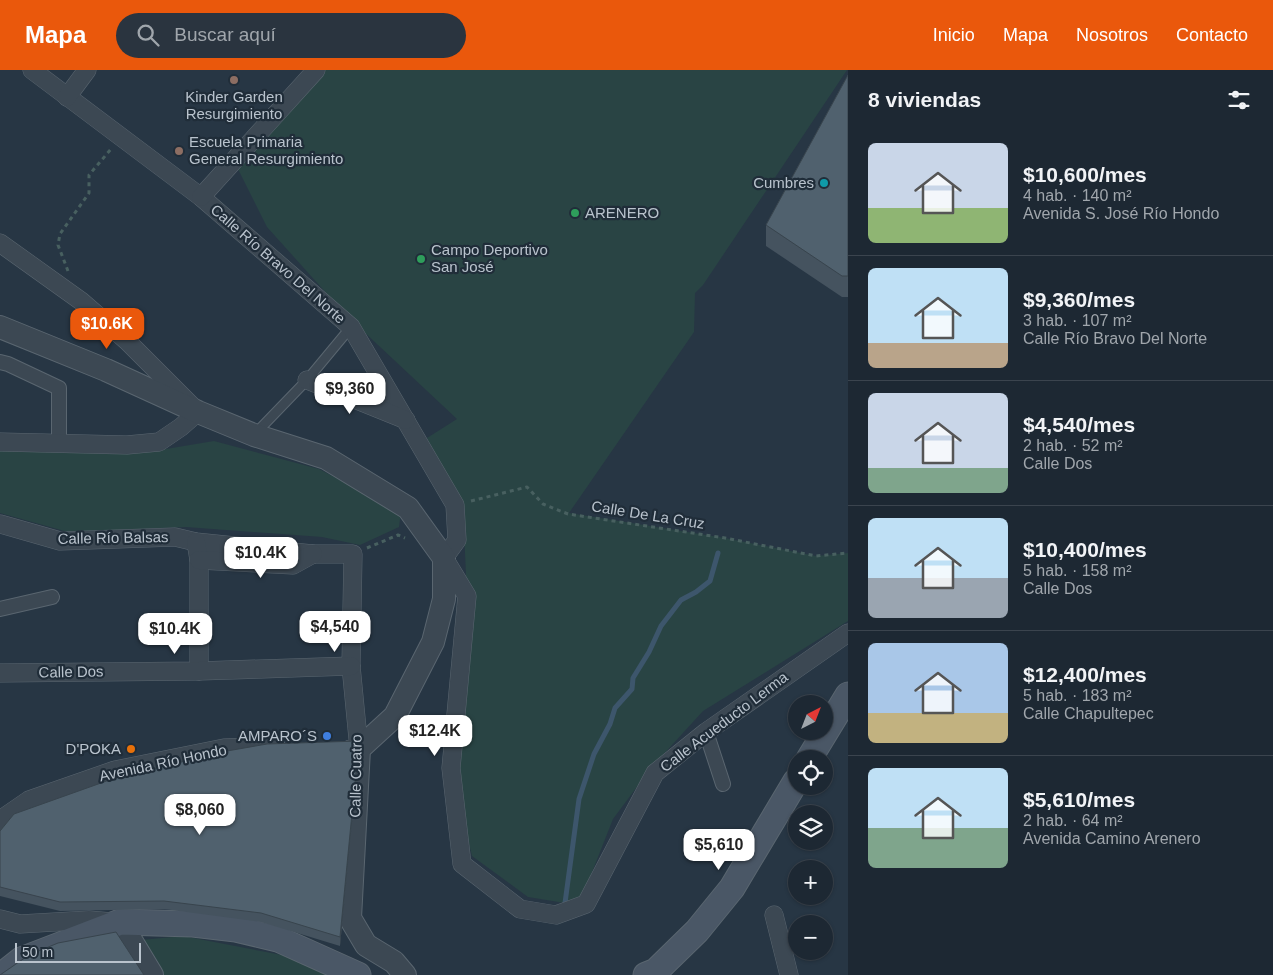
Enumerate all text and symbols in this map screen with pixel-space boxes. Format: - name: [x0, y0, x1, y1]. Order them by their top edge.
- search box: [116, 13, 466, 58]
- text: Mapa: [25, 21, 86, 48]
- icon: search: [134, 21, 162, 49]
- text: Buscar aquí: [174, 24, 276, 45]
- text: Inicio: [933, 25, 975, 45]
- text: Mapa: [1003, 25, 1048, 45]
- text: Nosotros: [1076, 25, 1148, 45]
- text: Contacto: [1176, 25, 1248, 45]
- marker: Kinder Garden Resurgimiento: [228, 74, 240, 86]
- icon: filters: [1225, 86, 1253, 114]
- place label: Kinder Garden Resurgimiento: [185, 88, 283, 122]
- text: 8 viviendas: [868, 88, 981, 111]
- place label: Escuela Primaria General Resurgimiento: [189, 133, 343, 167]
- marker: Escuela Primaria General Resurgimiento: [173, 145, 185, 157]
- icon: home: [908, 163, 968, 223]
- text: $10,600/mes: [1023, 163, 1147, 186]
- place label: Cumbres: [753, 174, 814, 191]
- marker: Cumbres: [818, 177, 830, 189]
- text: 4 hab. · 140 m²: [1023, 187, 1132, 204]
- street label: Calle Río Bravo Del Norte: [208, 201, 349, 327]
- place label: ARENERO: [585, 204, 659, 221]
- text: Avenida S. José Río Hondo: [1023, 205, 1219, 222]
- marker: ARENERO: [569, 207, 581, 219]
- place label: Campo Deportivo San José: [431, 241, 548, 275]
- marker: Campo Deportivo San José: [415, 253, 427, 265]
- icon: home: [908, 288, 968, 348]
- text: $9,360/mes: [1023, 288, 1135, 311]
- pin: $10.6K: [66, 308, 148, 350]
- text: 3 hab. · 107 m²: [1023, 312, 1132, 329]
- text: $10.6K: [81, 315, 133, 332]
- text: Calle Río Bravo Del Norte: [1023, 330, 1207, 347]
- pin: $9,360: [309, 372, 391, 415]
- text: $9,360: [326, 380, 374, 397]
- icon: home: [908, 413, 968, 473]
- text: $4,540/mes: [1023, 413, 1135, 436]
- text: 2 hab. · 52 m²: [1023, 437, 1123, 454]
- text: Calle Dos: [1023, 455, 1092, 472]
- street label: Calle De La Cruz: [590, 497, 706, 532]
- street label: Calle Río Balsas: [57, 528, 169, 547]
- pin: $10.4K: [220, 536, 302, 579]
- icon: home: [908, 538, 968, 598]
- text: $10,400/mes: [1023, 538, 1147, 561]
- text: $10.4K: [235, 544, 287, 561]
- text: 5 hab. · 158 m²: [1023, 562, 1132, 579]
- text: Calle Dos: [1023, 580, 1092, 597]
- pin: $4,540: [294, 610, 376, 653]
- pin: $10.4K: [134, 612, 216, 655]
- text: $4,540: [311, 618, 359, 635]
- text: $10.4K: [149, 620, 201, 637]
- street label: Calle Dos: [38, 662, 104, 681]
- icon: home: [908, 663, 968, 723]
- text: $12,400/mes: [1023, 663, 1147, 686]
- street label: Calle Acueducto Lerma: [657, 668, 791, 775]
- text: 5 hab. · 183 m²: [1023, 687, 1132, 704]
- north arrow: [788, 695, 832, 740]
- map controls: [788, 695, 833, 960]
- text: Calle Chapultepec: [1023, 705, 1154, 722]
- pin: $12.4K: [394, 714, 476, 757]
- text: $12.4K: [409, 722, 461, 739]
- place label: AMPARO´S: [238, 727, 317, 744]
- marker: AMPARO´S: [321, 730, 333, 742]
- street label: Calle Cuatro: [346, 734, 365, 818]
- place label: D'POKA: [66, 740, 121, 757]
- street label: Avenida Río Hondo: [98, 741, 228, 784]
- marker: D'POKA: [125, 743, 137, 755]
- button: locate: [788, 750, 833, 795]
- icon: home: [908, 788, 968, 848]
- text: $5,610/mes: [1023, 788, 1135, 811]
- pin: $8,060: [159, 794, 241, 836]
- text: $8,060: [176, 801, 224, 818]
- button: layers: [788, 805, 833, 850]
- text: 2 hab. · 64 m²: [1023, 812, 1123, 829]
- pin: $5,610: [678, 828, 760, 871]
- text: Avenida Camino Arenero: [1023, 830, 1201, 847]
- text: $5,610: [695, 836, 743, 853]
- button: +: [788, 860, 833, 905]
- button: −: [788, 915, 833, 960]
- scale bar: [15, 940, 141, 963]
- text: 50 m: [22, 944, 53, 960]

